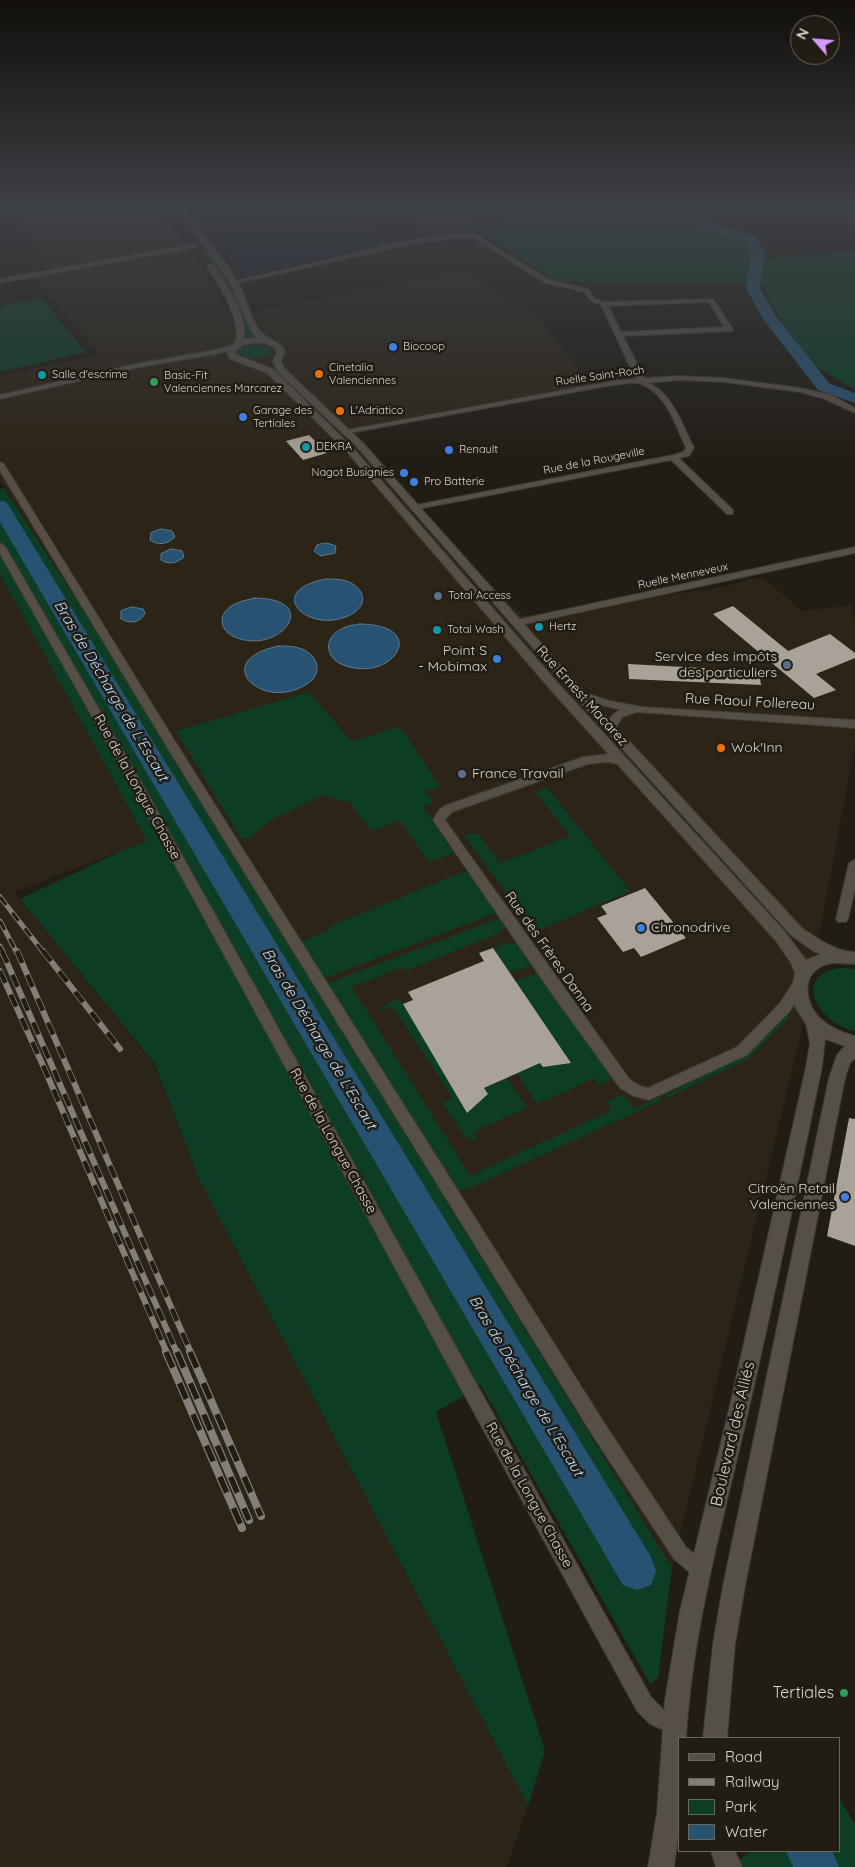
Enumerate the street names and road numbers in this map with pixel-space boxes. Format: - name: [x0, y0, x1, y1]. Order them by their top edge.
- street label: Ruelle Saint-Roch: [555, 363, 645, 389]
- street label: Rue de la Rougeville: [542, 445, 646, 477]
- street label: Ruelle Menneveux: [637, 560, 729, 592]
- street label: Rue Ernest Macarez: [533, 642, 631, 750]
- street label: Rue Raoul Follereau: [685, 690, 815, 714]
- street label: Rue de la Longue Chasse: [90, 711, 184, 863]
- street label: Rue des Frères Danna: [501, 889, 597, 1015]
- street label: Rue de la Longue Chasse: [286, 1065, 380, 1217]
- street label: Boulevard des Alliés: [707, 1360, 759, 1508]
- street label: Rue de la Longue Chasse: [482, 1419, 576, 1571]

